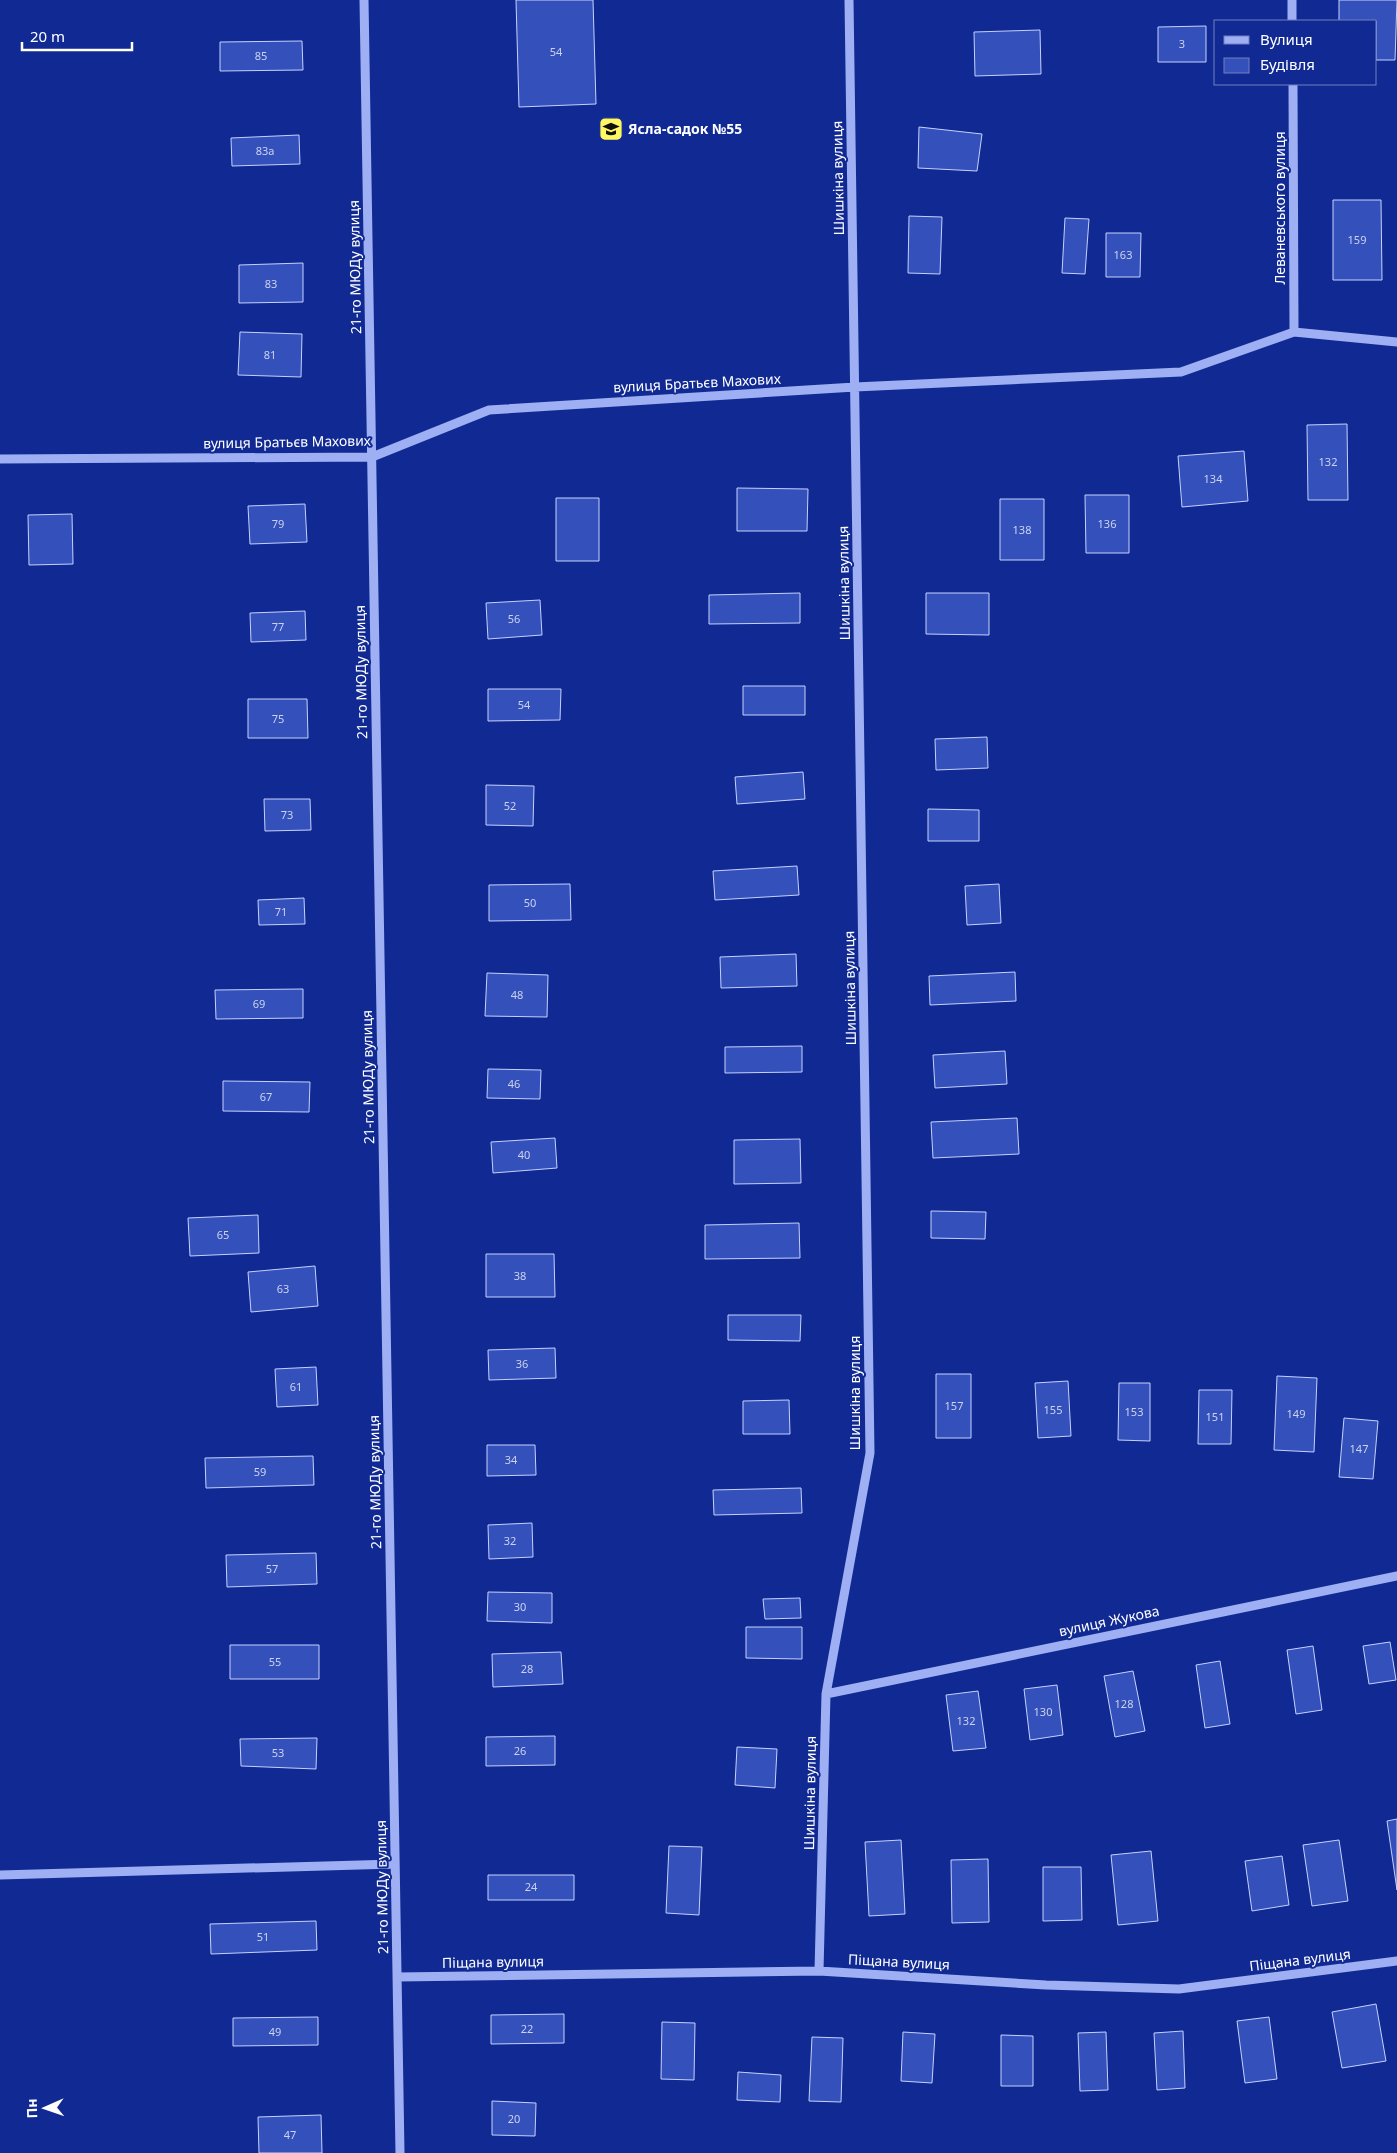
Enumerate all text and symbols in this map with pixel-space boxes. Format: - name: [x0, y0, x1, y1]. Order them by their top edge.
- scale bar: [22, 20, 132, 52]
- legend: [1214, 20, 1377, 85]
- text: 20 m: [30, 26, 65, 46]
- text: Вулиця: [1260, 29, 1313, 49]
- house number: 3: [1179, 36, 1185, 51]
- house number: 54: [550, 44, 563, 59]
- house number: 85: [255, 48, 267, 63]
- text: Будівля: [1260, 54, 1315, 74]
- school or university icon: Ясла-садок №55: [598, 116, 624, 142]
- place label: Ясла-садок №55: [628, 119, 742, 138]
- street label: Шишкіна вулиця: [827, 121, 848, 235]
- street label: Леваневського вулиця: [1270, 131, 1289, 285]
- house number: 83а: [256, 143, 274, 158]
- street label: 21-го МЮДу вулиця: [344, 200, 365, 334]
- house number: 159: [1348, 232, 1366, 247]
- house number: 163: [1114, 247, 1132, 262]
- house number: 83: [265, 276, 277, 291]
- house number: 81: [264, 347, 276, 362]
- street label: вулиця Братьєв Махових: [613, 369, 782, 396]
- street label: вулиця Братьєв Махових: [203, 431, 372, 452]
- house number: 132: [1319, 454, 1337, 469]
- house number: 134: [1204, 471, 1223, 486]
- house number: 79: [272, 516, 284, 531]
- house number: 136: [1098, 516, 1116, 531]
- house number: 138: [1013, 522, 1031, 537]
- street label: Шишкіна вулиця: [833, 526, 854, 640]
- street label: 21-го МЮДу вулиця: [350, 605, 371, 739]
- house number: 56: [508, 611, 520, 626]
- house number: 77: [272, 619, 284, 634]
- house number: 54: [518, 697, 531, 712]
- house number: 75: [272, 711, 284, 726]
- house number: 52: [504, 798, 516, 813]
- house number: 73: [281, 807, 293, 822]
- house number: 50: [524, 895, 536, 910]
- house number: 71: [275, 904, 287, 919]
- street label: Шишкіна вулиця: [839, 931, 860, 1045]
- house number: 48: [511, 987, 523, 1002]
- house number: 69: [253, 996, 265, 1011]
- street label: 21-го МЮДу вулиця: [357, 1010, 378, 1144]
- house number: 46: [508, 1076, 520, 1091]
- house number: 67: [260, 1089, 272, 1104]
- house number: 40: [518, 1147, 530, 1162]
- house number: 65: [217, 1227, 229, 1242]
- house number: 38: [514, 1268, 526, 1283]
- house number: 63: [277, 1281, 289, 1296]
- street label: Шишкіна вулиця: [845, 1336, 864, 1450]
- house number: 36: [516, 1356, 528, 1371]
- house number: 61: [290, 1379, 302, 1394]
- house number: 157: [945, 1398, 963, 1413]
- house number: 155: [1044, 1402, 1062, 1417]
- house number: 153: [1125, 1404, 1143, 1419]
- house number: 149: [1287, 1406, 1305, 1421]
- house number: 151: [1206, 1409, 1224, 1424]
- street label: 21-го МЮДу вулиця: [364, 1415, 385, 1549]
- house number: 147: [1350, 1441, 1368, 1456]
- house number: 34: [505, 1452, 518, 1467]
- house number: 59: [254, 1464, 266, 1479]
- house number: 32: [504, 1533, 516, 1548]
- house number: 57: [266, 1561, 278, 1576]
- house number: 30: [514, 1599, 526, 1614]
- street label: вулиця Жукова: [1057, 1601, 1161, 1640]
- house number: 55: [269, 1654, 281, 1669]
- house number: 28: [521, 1661, 533, 1676]
- house number: 128: [1115, 1696, 1133, 1711]
- house number: 130: [1034, 1704, 1052, 1719]
- house number: 132: [957, 1713, 975, 1728]
- street label: Шишкіна вулиця: [799, 1736, 820, 1850]
- house number: 26: [514, 1743, 526, 1758]
- house number: 53: [272, 1745, 284, 1760]
- street label: 21-го МЮДу вулиця: [371, 1820, 392, 1954]
- house number: 24: [525, 1879, 538, 1894]
- house number: 51: [257, 1929, 269, 1944]
- street label: Піщана вулиця: [1248, 1944, 1352, 1975]
- street label: Піщана вулиця: [848, 1949, 950, 1974]
- street label: Піщана вулиця: [442, 1951, 544, 1972]
- house number: 22: [521, 2021, 533, 2036]
- house number: 49: [269, 2024, 281, 2039]
- north arrow: [20, 2083, 70, 2133]
- text: Пн: [22, 2098, 41, 2119]
- house number: 20: [508, 2111, 520, 2126]
- house number: 47: [284, 2127, 296, 2142]

